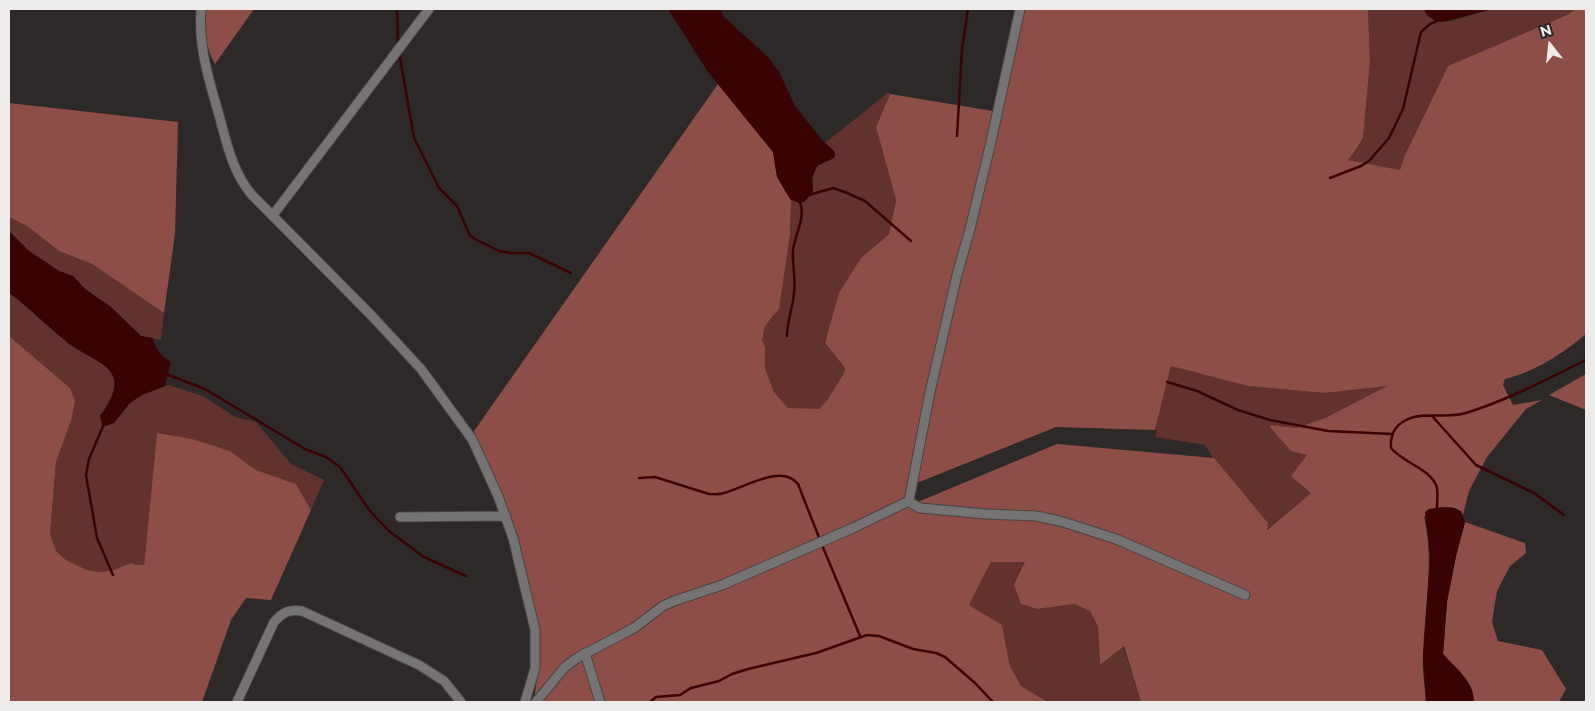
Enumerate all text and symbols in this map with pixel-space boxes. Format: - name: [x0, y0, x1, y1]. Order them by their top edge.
- north arrow: [1525, 20, 1575, 70]
- text: N: [1538, 20, 1554, 41]

